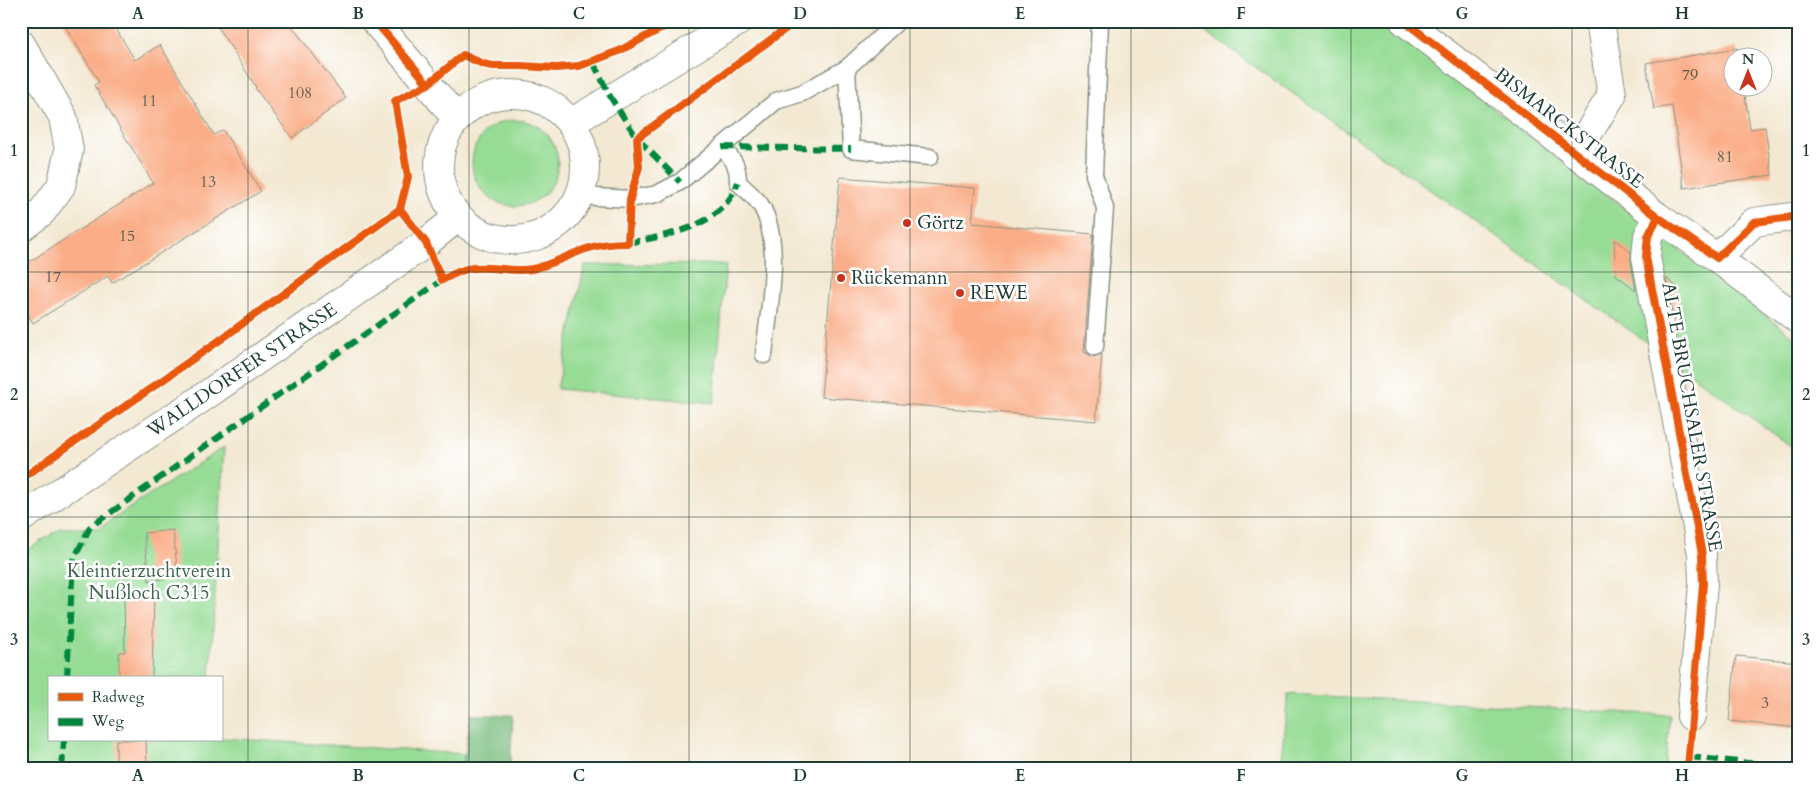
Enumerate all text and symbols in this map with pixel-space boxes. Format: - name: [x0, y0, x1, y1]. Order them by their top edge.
- text: A: [132, 3, 144, 25]
- text: B: [352, 3, 364, 25]
- text: C: [573, 3, 585, 25]
- text: D: [793, 3, 807, 25]
- text: E: [1015, 3, 1025, 25]
- text: F: [1236, 3, 1246, 25]
- text: G: [1455, 3, 1469, 25]
- text: H: [1675, 3, 1689, 25]
- north arrow: [1722, 48, 1772, 98]
- text: N: [1742, 50, 1754, 69]
- street label: BISMARCKSTRASSE: [1489, 61, 1649, 195]
- house number: 79: [1682, 64, 1698, 86]
- house number: 108: [288, 82, 312, 104]
- house number: 11: [141, 90, 157, 112]
- text: 1: [10, 140, 18, 162]
- text: 1: [1802, 140, 1810, 162]
- house number: 81: [1717, 146, 1733, 168]
- house number: 13: [200, 171, 216, 193]
- place label: Görtz: [917, 210, 964, 236]
- marker: Görtz: [901, 217, 913, 229]
- house number: 15: [119, 225, 135, 247]
- place label: Rückemann: [851, 265, 948, 291]
- house number: 17: [45, 266, 61, 288]
- marker: Rückemann: [835, 272, 847, 284]
- place label: REWE: [970, 280, 1028, 306]
- street label: ALTE BRUCHSALER STRASSE: [1655, 280, 1729, 554]
- marker: REWE: [954, 287, 966, 299]
- street label: WALLDORFER STRASSE: [141, 297, 342, 444]
- text: 2: [10, 384, 18, 406]
- text: 2: [1802, 384, 1810, 406]
- park label: Kleintierzuchtverein Nußloch C315: [67, 558, 231, 606]
- text: 3: [10, 629, 18, 651]
- text: 3: [1802, 629, 1810, 651]
- legend: [48, 676, 222, 742]
- text: Radweg: [92, 687, 145, 707]
- house number: 3: [1761, 692, 1769, 714]
- text: Weg: [91, 711, 124, 731]
- text: A: [132, 765, 144, 787]
- text: B: [352, 765, 364, 787]
- text: C: [573, 765, 585, 787]
- text: D: [793, 765, 807, 787]
- text: E: [1015, 765, 1025, 787]
- text: F: [1236, 765, 1246, 787]
- text: G: [1455, 765, 1469, 787]
- text: H: [1675, 765, 1689, 787]

